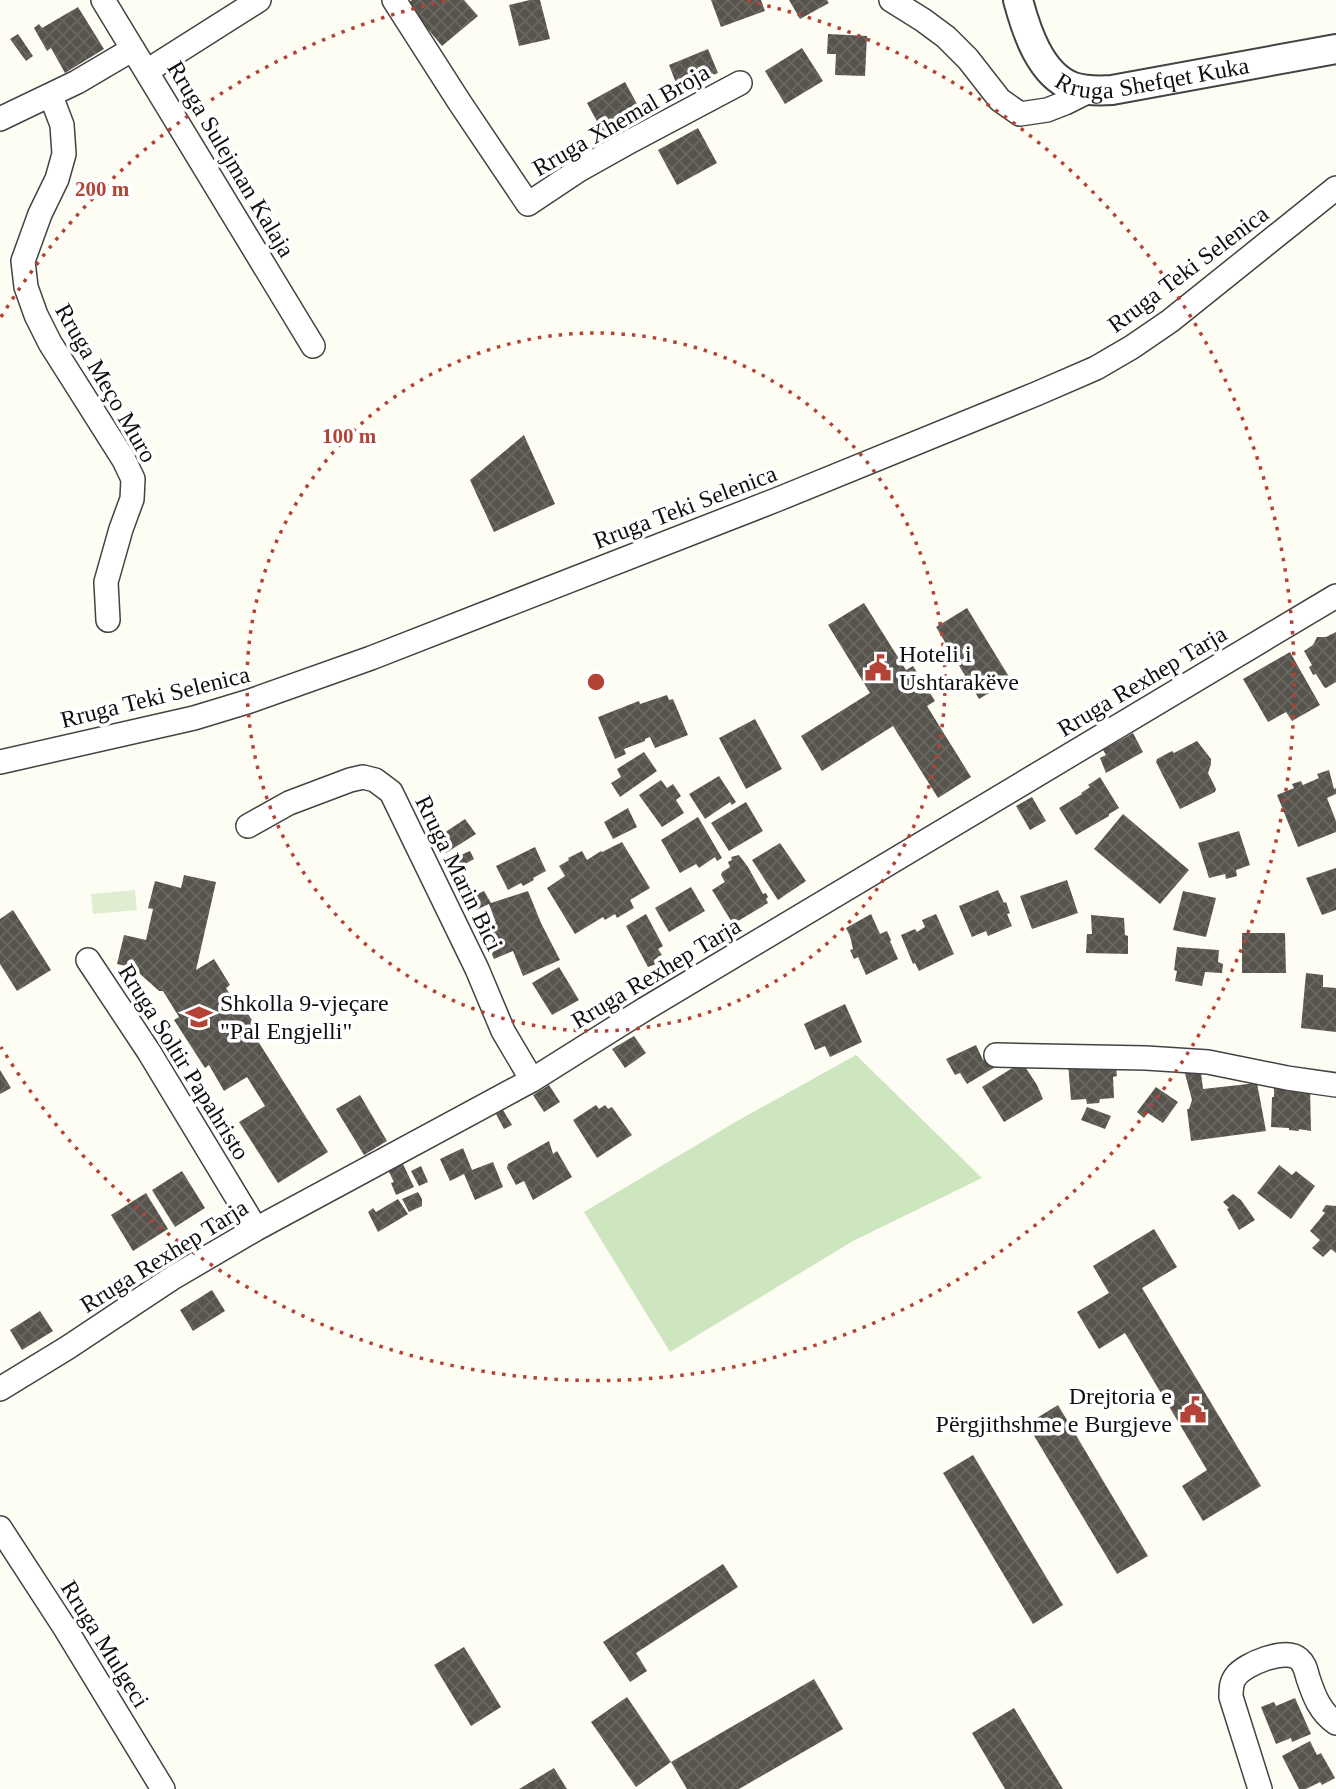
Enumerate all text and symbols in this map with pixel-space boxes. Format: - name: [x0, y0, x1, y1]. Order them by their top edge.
- street label: Rruga Shefqet Kuka: [1051, 52, 1251, 104]
- street label: Rruga Sulejman Kalaja: [162, 56, 300, 262]
- street label: Rruga Xhemal Broja: [528, 59, 714, 181]
- text: 200 m: [75, 177, 130, 201]
- street label: Rruga Teki Selenica: [1103, 200, 1273, 338]
- street label: Rruga Meço Muro: [50, 299, 162, 467]
- text: 100 m: [322, 424, 377, 448]
- street label: Rruga Teki Selenica: [590, 460, 780, 554]
- street label: Rruga Rexhep Tarja: [1053, 620, 1231, 742]
- place label: Hoteli i Ushtarakëve: [899, 641, 1019, 695]
- public building icon: Hoteli i Ushtarakëve: [863, 653, 893, 683]
- street label: Rruga Teki Selenica: [58, 661, 253, 733]
- centre of rings: [584, 670, 608, 694]
- street label: Rruga Marin Bici: [410, 791, 508, 955]
- street label: Rruga Rexhep Tarja: [567, 912, 745, 1034]
- street label: Rruga Soltir Papahristo: [113, 960, 255, 1164]
- place label: Shkolla 9-vjeçare "Pal Engjelli": [220, 990, 389, 1044]
- school or university icon: Shkolla 9-vjeçare "Pal Engjelli": [184, 1002, 214, 1032]
- street label: Rruga Rexhep Tarja: [75, 1194, 253, 1318]
- place label: Drejtoria e Përgjithshme e Burgjeve: [936, 1383, 1172, 1437]
- public building icon: Drejtoria e Përgjithshme e Burgjeve: [1178, 1395, 1208, 1425]
- street label: Rruga Mulgeci: [56, 1576, 155, 1712]

